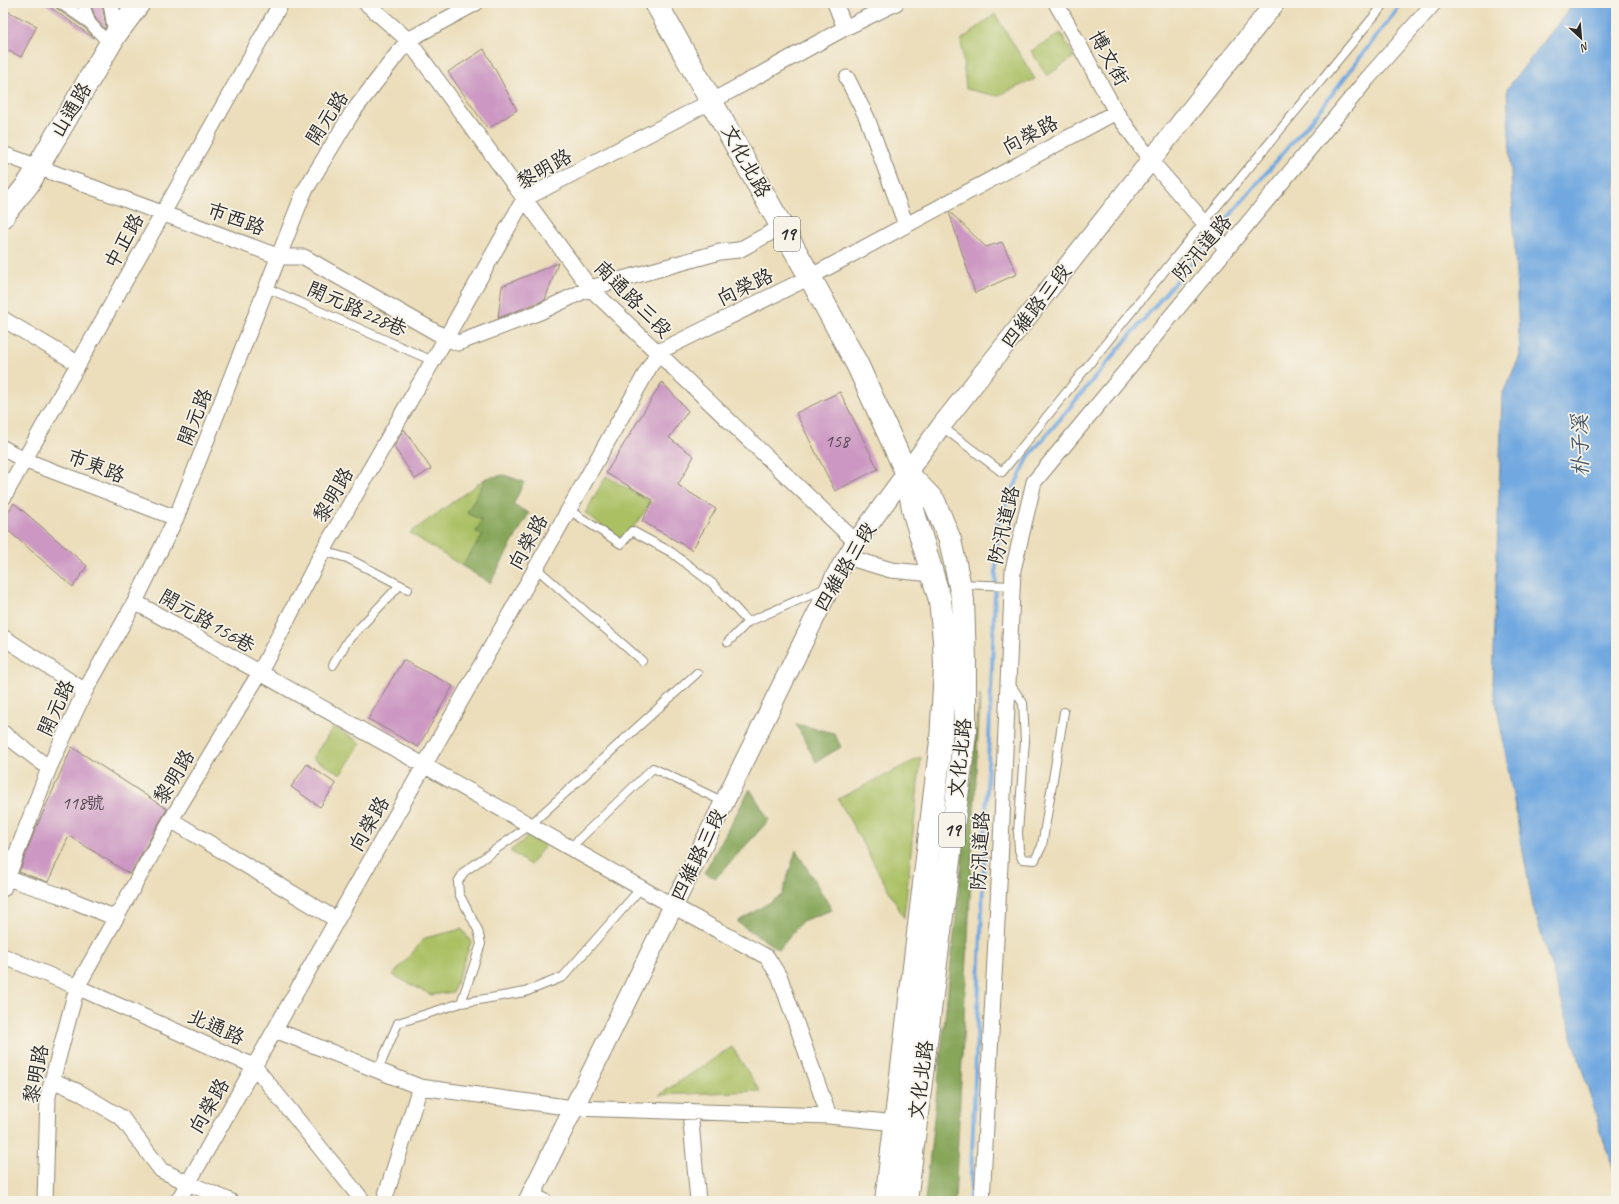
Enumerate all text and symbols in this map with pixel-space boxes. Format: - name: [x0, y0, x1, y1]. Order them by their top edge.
- north arrow: [1561, 18, 1601, 58]
- street label: 博文街: [1084, 26, 1134, 90]
- text: N: [1577, 39, 1592, 56]
- street label: 山通路: [45, 77, 98, 142]
- street label: 開元路: [300, 85, 354, 150]
- street label: 向榮路: [998, 109, 1063, 160]
- street label: 文化北路: [716, 120, 777, 203]
- street label: 黎明路: [512, 143, 577, 195]
- street label: 市西路: [204, 197, 269, 241]
- street label: 中正路: [99, 208, 150, 273]
- street label: 防汛道路: [1167, 209, 1238, 287]
- road number: 19: [774, 217, 800, 251]
- street label: 南通路三段: [589, 255, 677, 343]
- street label: 四維路三段: [995, 259, 1077, 353]
- street label: 向榮路: [713, 262, 778, 311]
- street label: 開元路228巷: [303, 276, 412, 343]
- street label: 開元路: [172, 384, 218, 449]
- water label: 朴子溪: [1566, 413, 1594, 478]
- house number: 158: [825, 430, 851, 452]
- street label: 市東路: [64, 444, 129, 489]
- street label: 黎明路: [307, 462, 359, 527]
- street label: 防汛道路: [983, 482, 1025, 567]
- street label: 向榮路: [503, 509, 554, 574]
- street label: 四維路三段: [809, 518, 881, 616]
- street label: 開元路156巷: [154, 583, 260, 659]
- street label: 開元路: [32, 675, 80, 740]
- street label: 文化北路: [943, 716, 977, 799]
- street label: 黎明路: [148, 744, 201, 809]
- street label: 向榮路: [343, 791, 395, 856]
- house number: 118號: [62, 792, 104, 814]
- street label: 四維路三段: [665, 805, 731, 905]
- street label: 防汛道路: [965, 809, 995, 892]
- road number: 19: [939, 813, 965, 847]
- street label: 北通路: [184, 1003, 249, 1051]
- street label: 文化北路: [904, 1038, 938, 1121]
- street label: 黎明路: [18, 1041, 54, 1106]
- street label: 向榮路: [183, 1073, 235, 1138]

